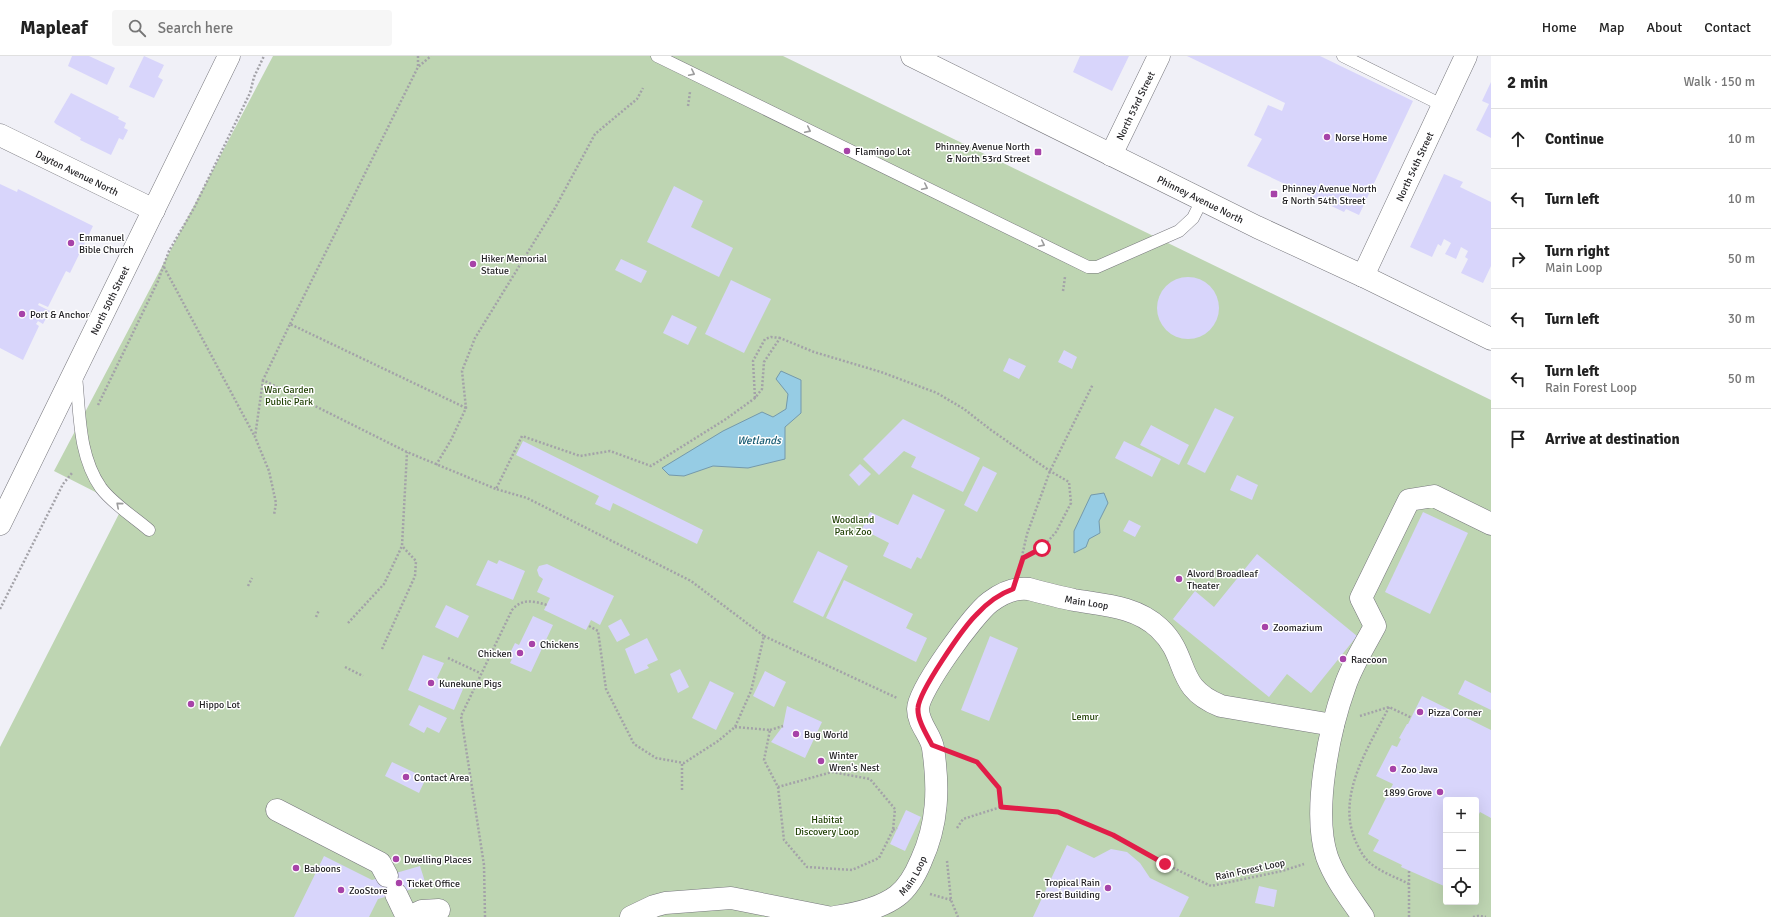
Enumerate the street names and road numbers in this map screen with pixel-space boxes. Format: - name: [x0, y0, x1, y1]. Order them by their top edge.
- street label: North 53rd Street: [1114, 69, 1158, 142]
- street label: North 54th Street: [1394, 130, 1437, 203]
- street label: Dayton Avenue North: [33, 148, 120, 199]
- street label: Phinney Avenue North: [1155, 173, 1245, 226]
- street label: North 50th Street: [88, 264, 132, 337]
- street label: Main Loop: [1063, 593, 1109, 612]
- street label: Main Loop: [897, 854, 930, 899]
- street label: Rain Forest Loop: [1214, 857, 1286, 883]

